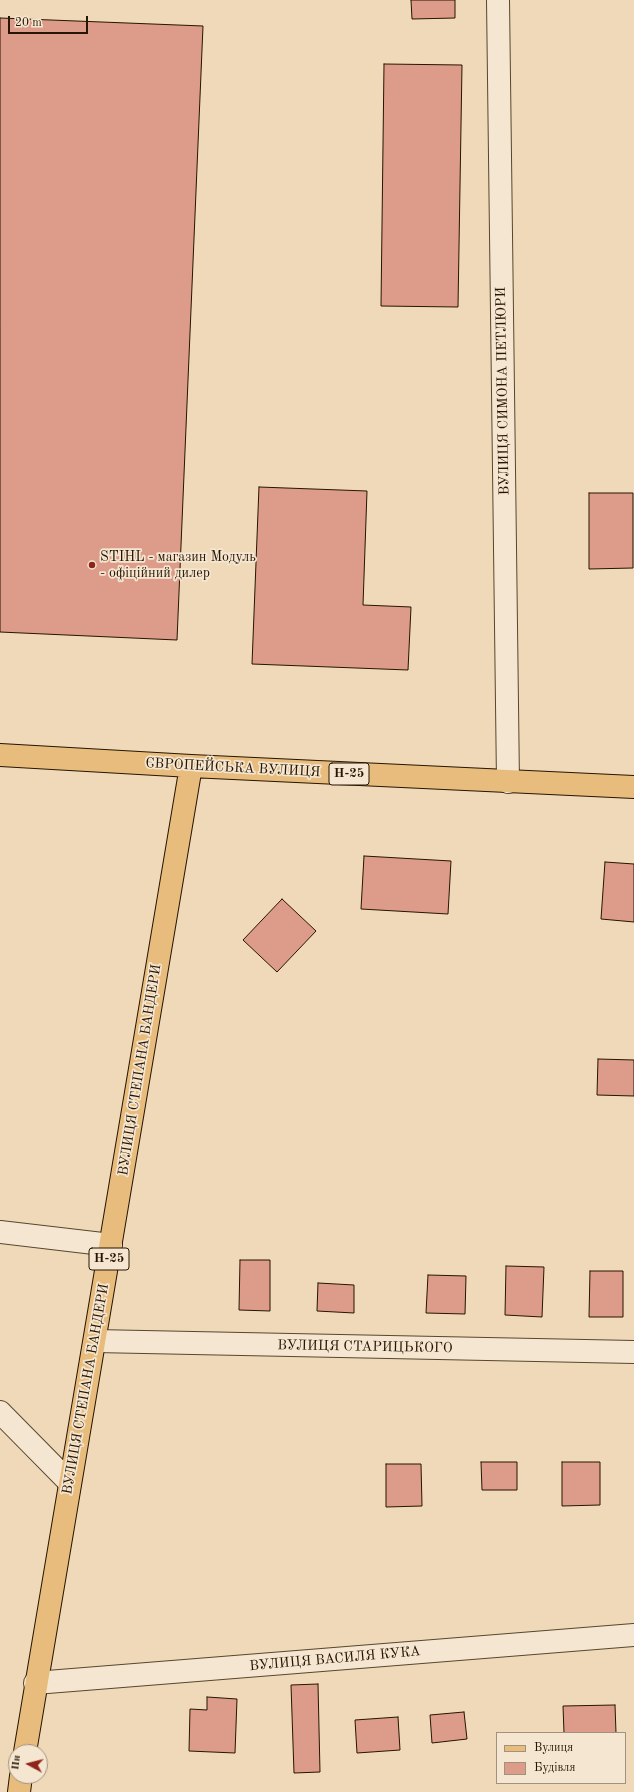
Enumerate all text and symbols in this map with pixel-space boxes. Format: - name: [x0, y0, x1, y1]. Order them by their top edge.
- scale bar: [10, 8, 90, 34]
- text: 20 m: [15, 17, 42, 29]
- street label: ВУЛИЦЯ СИМОНА ПЕТЛЮРИ: [493, 287, 513, 495]
- place label: STIHL - магазин Модуль - офіційний дилер: [100, 549, 256, 582]
- marker: STIHL - магазин Модуль - офіційний дилер: [87, 560, 97, 570]
- street label: ЄВРОПЕЙСЬКА ВУЛИЦЯ: [145, 755, 321, 781]
- road number: Н-25: [329, 763, 369, 785]
- street label: ВУЛИЦЯ СТЕПАНА БАНДЕРИ: [115, 963, 165, 1177]
- road number: Н-25: [89, 1248, 129, 1270]
- street label: ВУЛИЦЯ СТЕПАНА БАНДЕРИ: [59, 1282, 113, 1496]
- street label: ВУЛИЦЯ СТАРИЦЬКОГО: [277, 1337, 453, 1357]
- street label: ВУЛИЦЯ ВАСИЛЯ КУКА: [249, 1643, 421, 1675]
- legend: [496, 1732, 626, 1784]
- text: Вулиця: [534, 1742, 573, 1754]
- north arrow: [8, 1744, 48, 1784]
- text: Пн: [10, 1754, 23, 1771]
- text: Будівля: [534, 1762, 576, 1774]

